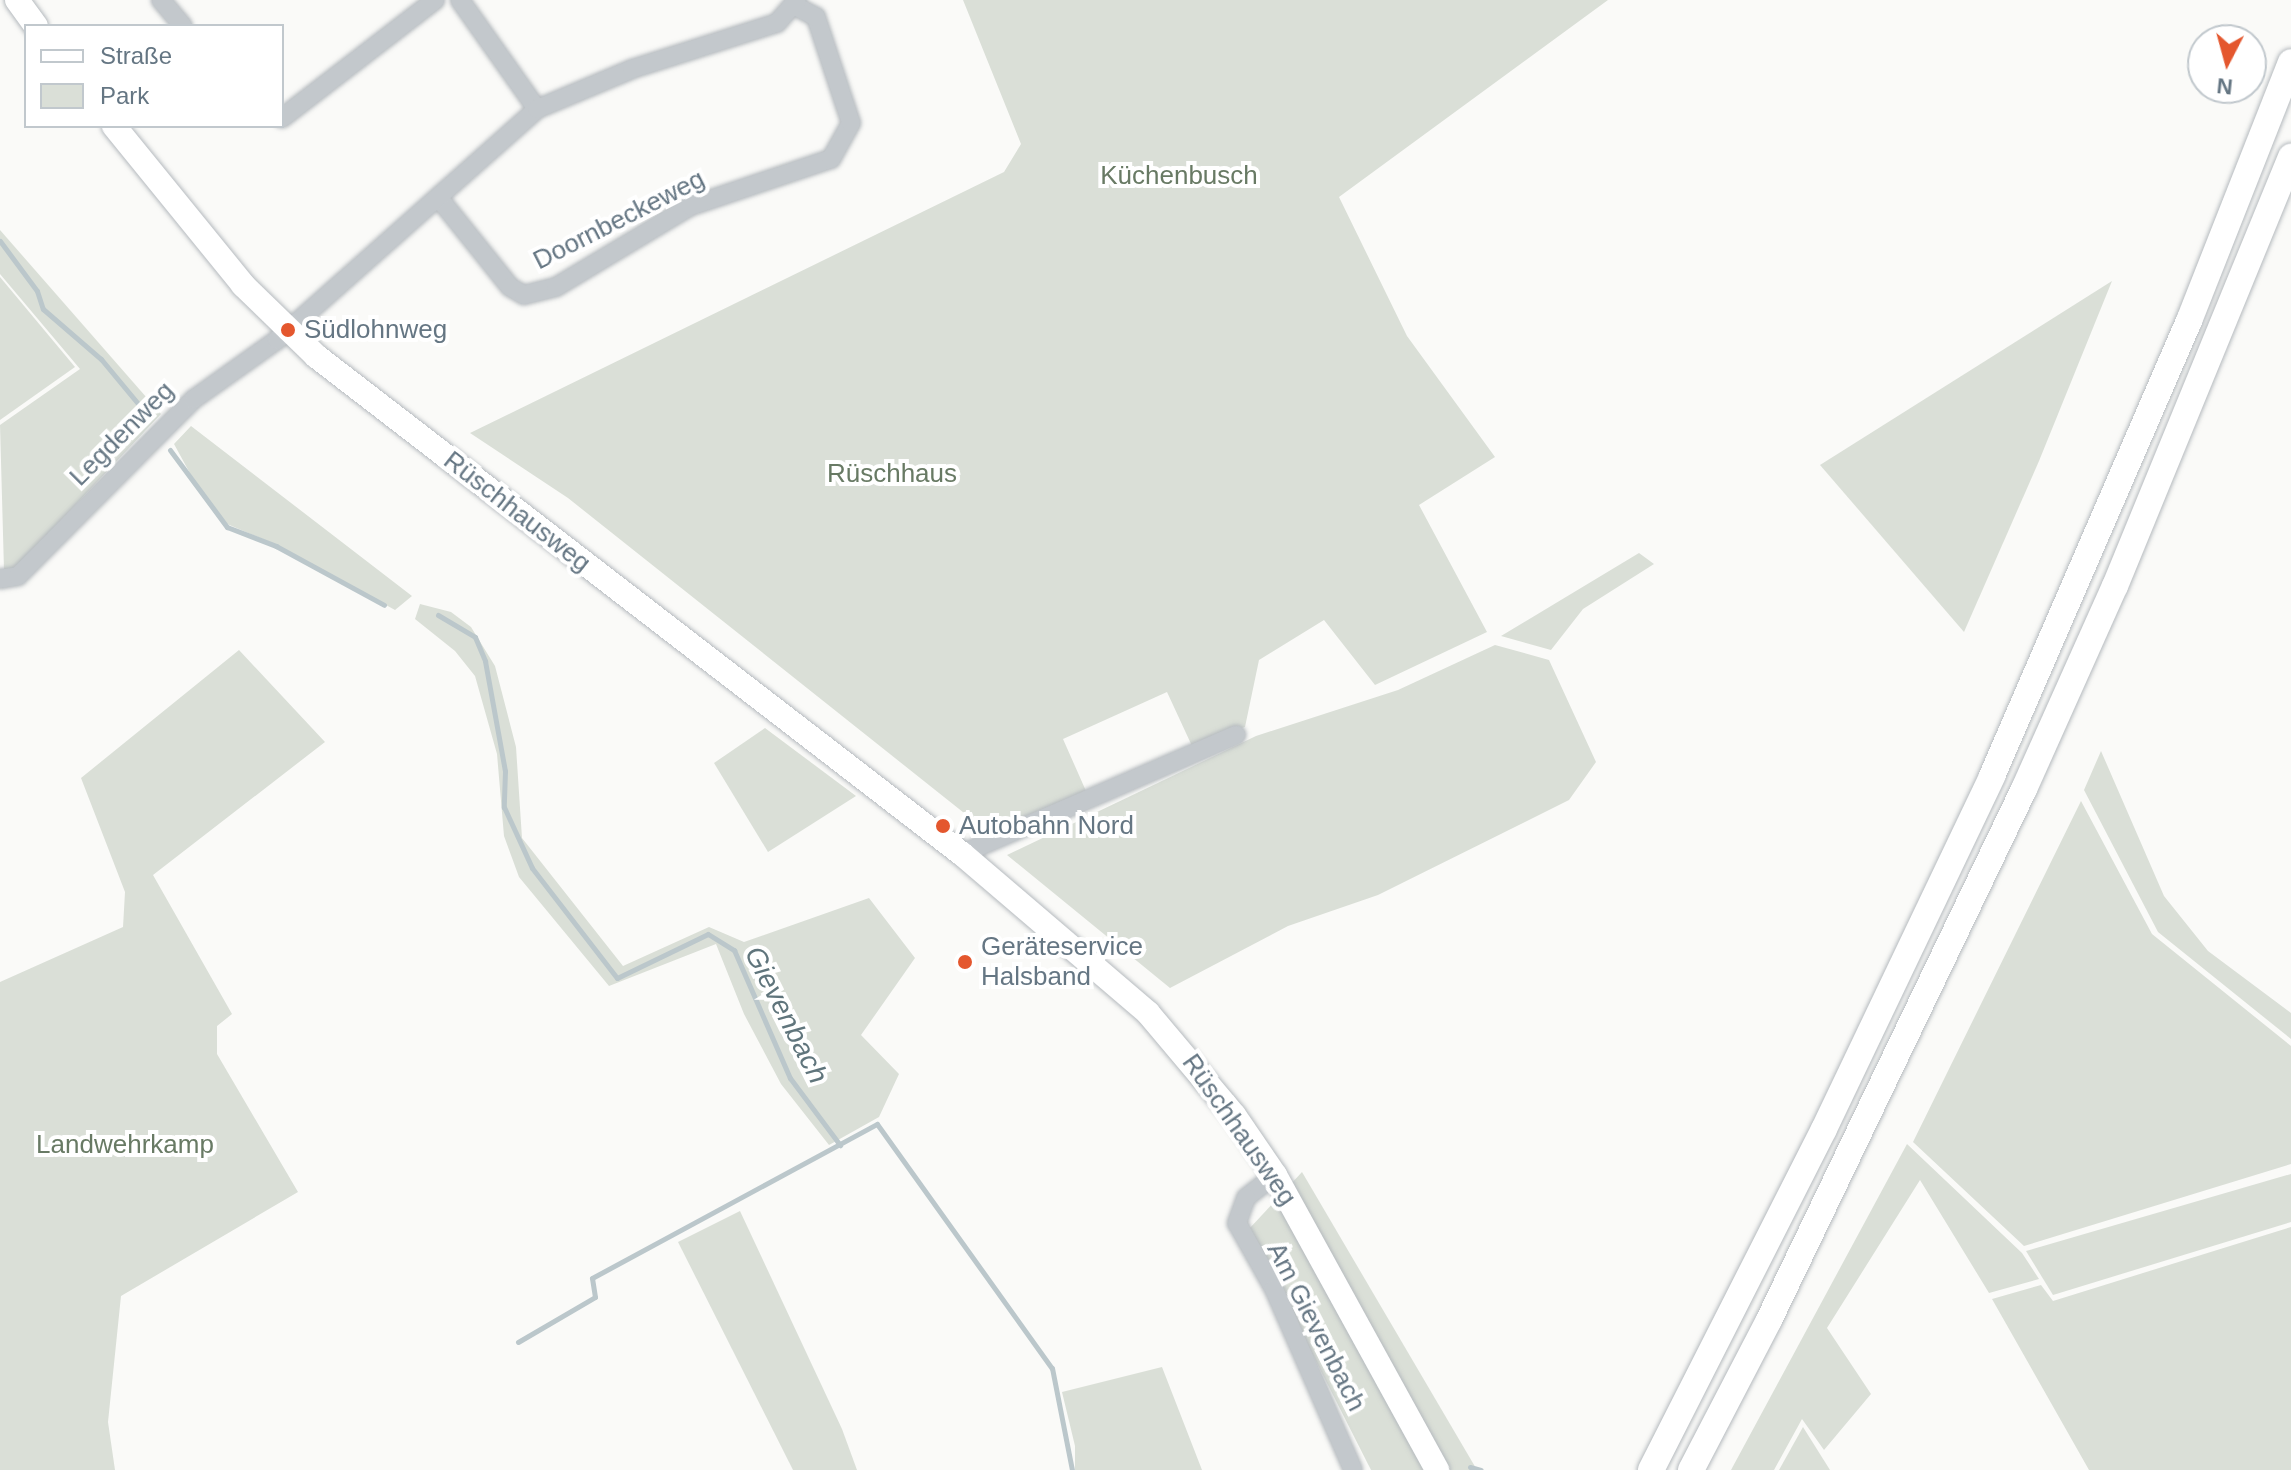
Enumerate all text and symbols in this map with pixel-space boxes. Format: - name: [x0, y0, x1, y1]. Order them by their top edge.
- legend: [24, 24, 284, 128]
- north arrow: [2187, 24, 2267, 104]
- text: Straße: [100, 42, 172, 69]
- text: N: [2215, 73, 2234, 100]
- text: Park: [100, 82, 149, 109]
- park label: Küchenbusch: [1100, 160, 1258, 192]
- street label: Doornbeckeweg: [528, 163, 710, 277]
- place label: Südlohnweg: [304, 314, 447, 346]
- marker: Südlohnweg: [279, 321, 297, 339]
- street label: Legdenweg: [63, 375, 181, 493]
- street label: Rüschhausweg: [437, 445, 597, 579]
- park label: Rüschhaus: [827, 458, 957, 490]
- place label: Autobahn Nord: [959, 810, 1134, 842]
- marker: Autobahn Nord: [934, 817, 952, 835]
- place label: Geräteservice Halsband: [981, 931, 1143, 992]
- water label: Gievenbach: [737, 941, 835, 1089]
- marker: Geräteservice Halsband: [956, 953, 974, 971]
- street label: Rüschhausweg: [1175, 1048, 1303, 1212]
- park label: Landwehrkamp: [36, 1129, 214, 1161]
- street label: Am Gievenbach: [1260, 1238, 1372, 1416]

